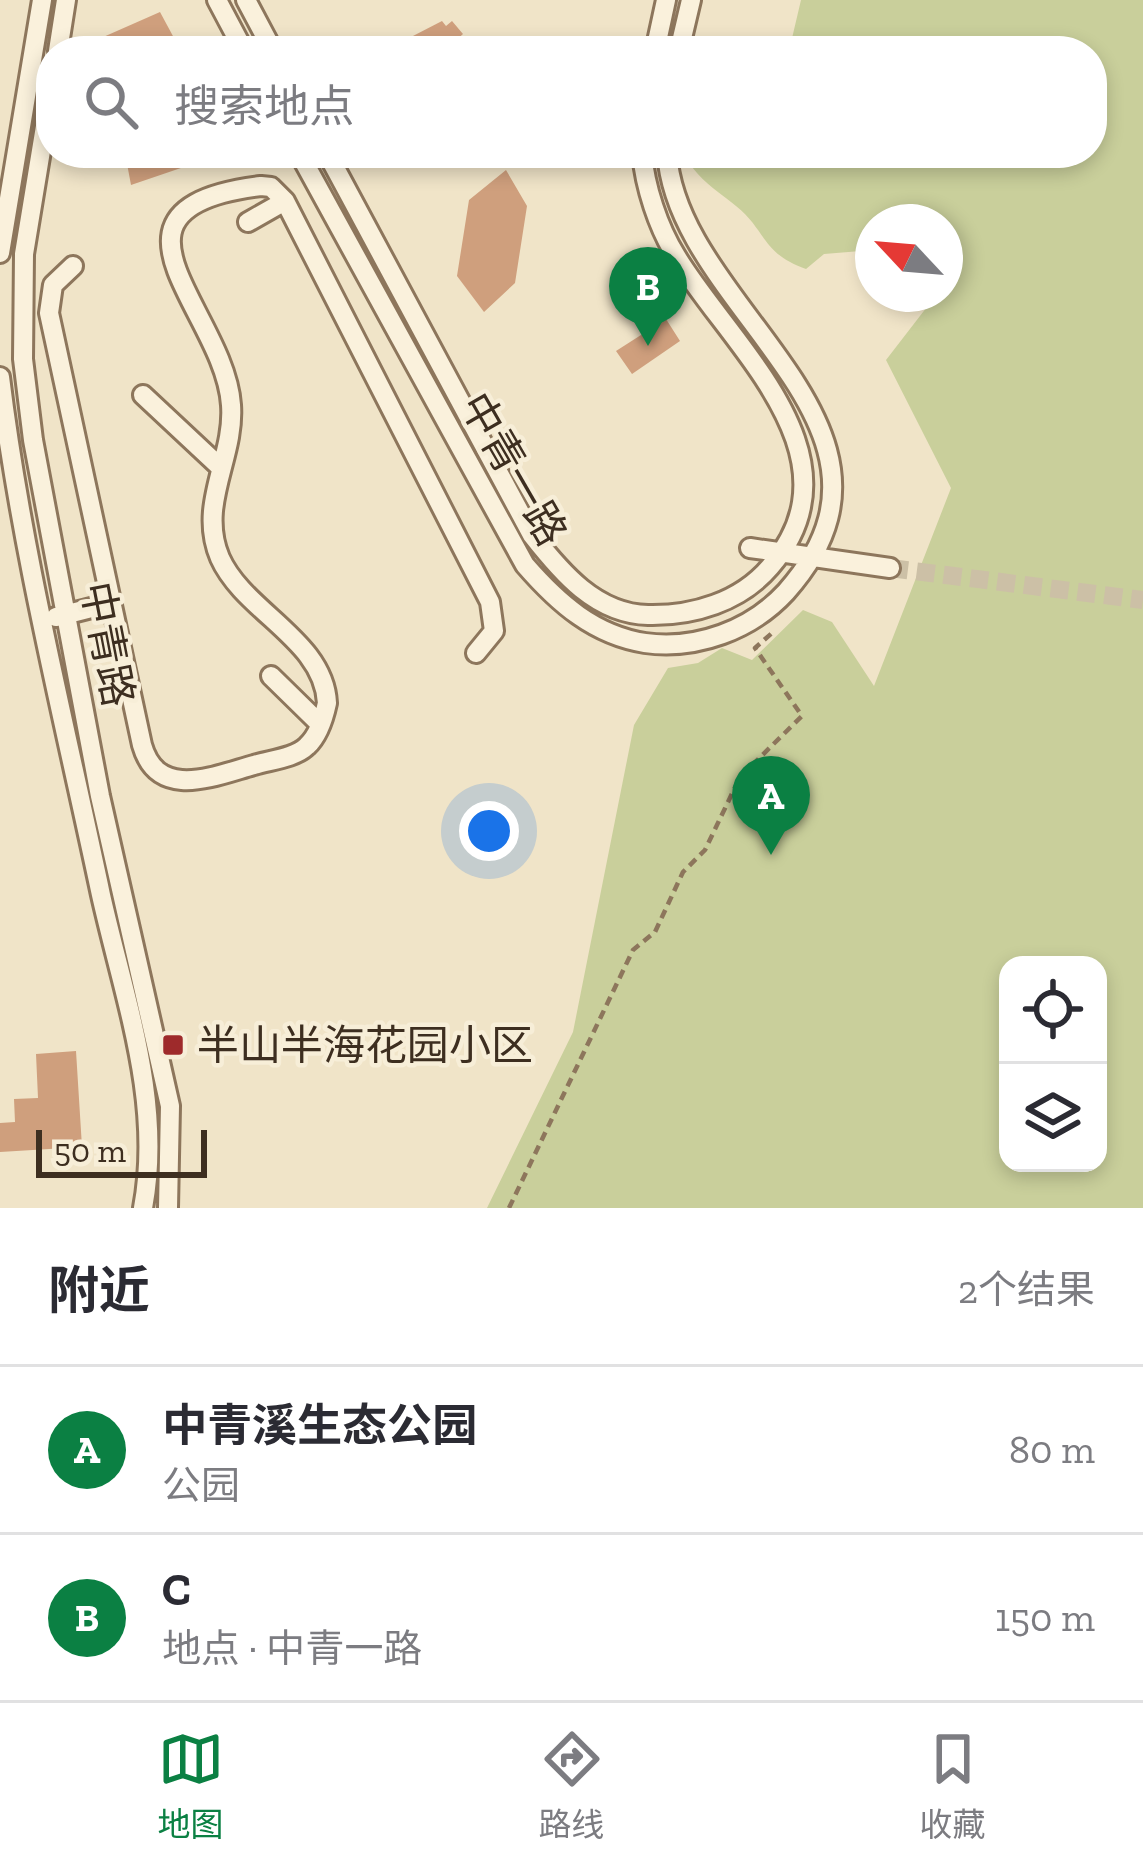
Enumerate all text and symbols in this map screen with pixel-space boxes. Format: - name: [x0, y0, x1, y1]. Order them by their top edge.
- search box: [36, 36, 1107, 168]
- icon: search: [78, 69, 144, 135]
- text: 搜索地点: [174, 80, 354, 134]
- north arrow: [855, 204, 963, 312]
- pin: B: [609, 247, 687, 346]
- street label: 中青一路: [449, 384, 578, 555]
- street label: 中青路: [70, 577, 145, 711]
- pin: A: [732, 756, 810, 855]
- your location: [459, 801, 519, 861]
- map controls: [999, 956, 1107, 1172]
- button: locate: [999, 956, 1107, 1064]
- place label: 半山半海花园小区: [197, 1020, 533, 1071]
- marker: 半山半海花园小区: [160, 1032, 186, 1058]
- button: layers: [999, 1064, 1107, 1172]
- scale bar: [36, 1124, 207, 1177]
- text: 50 m: [54, 1131, 126, 1170]
- text: 附近: [48, 1260, 150, 1321]
- text: 2个结果: [958, 1266, 1095, 1313]
- text: 中青溪生态公园: [162, 1399, 477, 1453]
- text: A: [74, 1426, 100, 1473]
- text: 80 m: [1009, 1426, 1095, 1473]
- text: 公园: [162, 1462, 240, 1509]
- text: C: [162, 1563, 191, 1617]
- text: B: [75, 1594, 99, 1641]
- text: 150 m: [995, 1594, 1095, 1641]
- text: 地点 · 中青一路: [162, 1625, 422, 1672]
- tab: 地图: [158, 1726, 224, 1846]
- tab: 路线: [539, 1726, 605, 1846]
- tab: 收藏: [920, 1726, 986, 1846]

